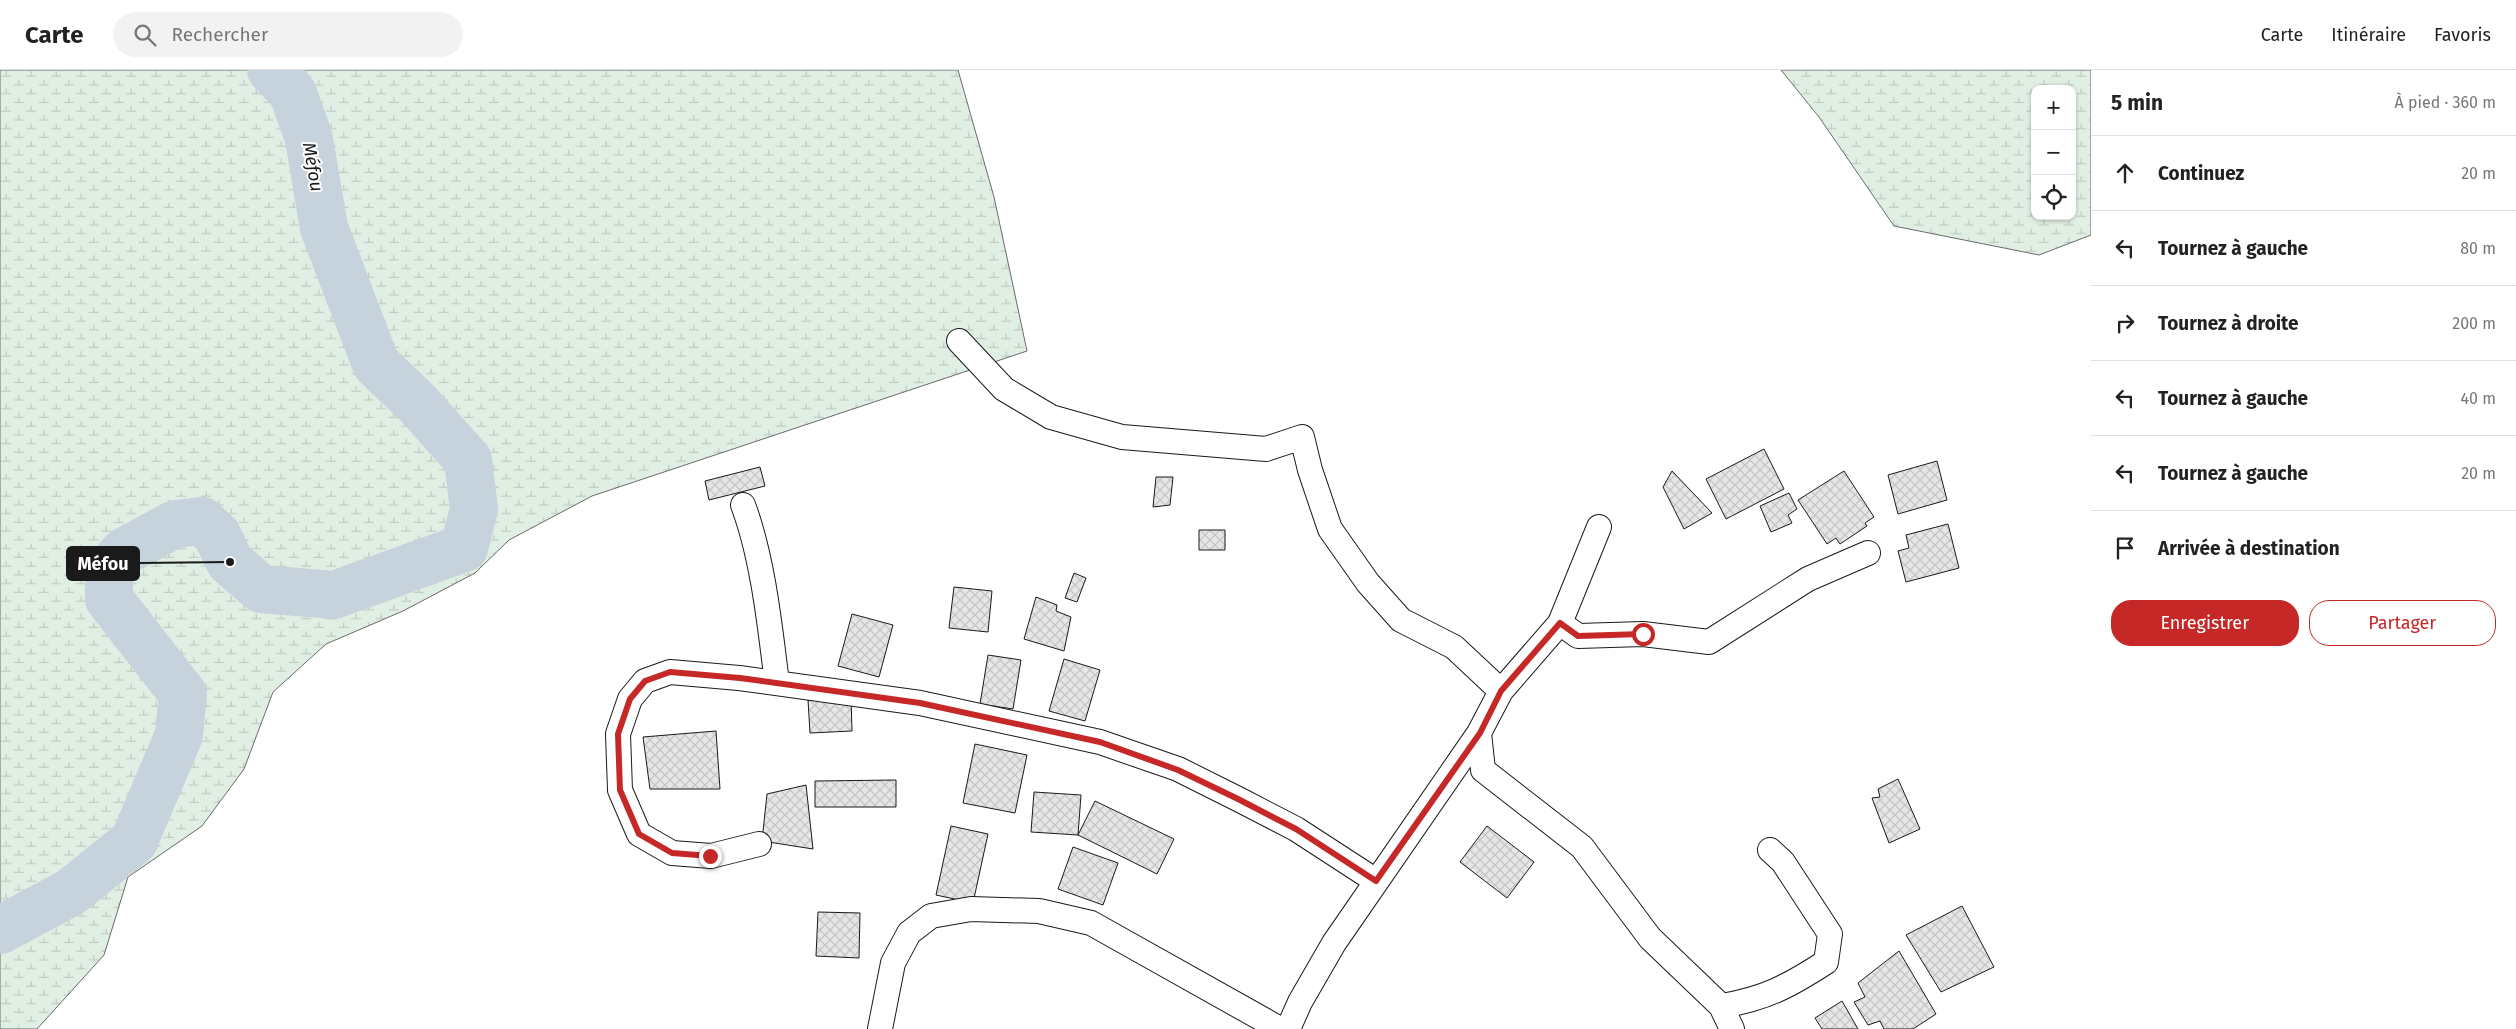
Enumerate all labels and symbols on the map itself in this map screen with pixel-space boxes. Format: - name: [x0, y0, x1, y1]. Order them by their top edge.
- water label: Méfou: [298, 141, 328, 193]
- callout: Méfou: [67, 547, 139, 580]
- text: Méfou: [77, 553, 129, 575]
- route start: [1632, 623, 1655, 646]
- route end: [699, 845, 722, 868]

